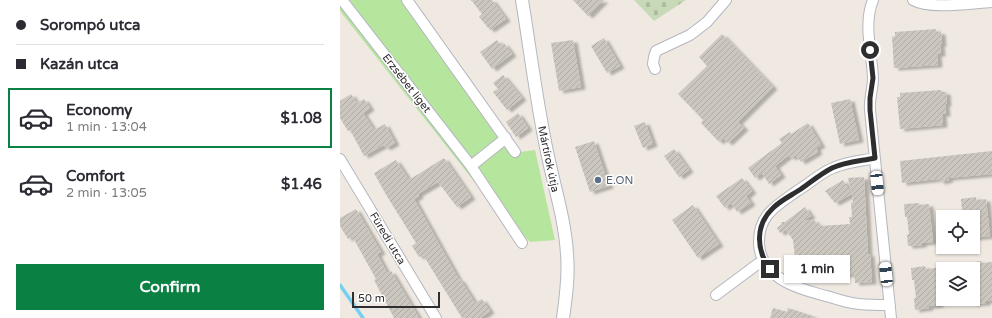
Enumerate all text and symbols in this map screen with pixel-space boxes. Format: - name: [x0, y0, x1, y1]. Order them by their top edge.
- text: Sorompó utca: [40, 16, 140, 34]
- route start: [861, 41, 879, 59]
- street label: Erzsébet liget: [380, 51, 434, 115]
- text: Kazán utca: [40, 55, 119, 73]
- icon: car: [18, 100, 54, 136]
- text: Economy: [66, 101, 132, 119]
- text: $1.08: [281, 109, 322, 127]
- text: 1 min · 13:04: [66, 119, 147, 135]
- street label: Mártírok útja: [535, 125, 562, 193]
- icon: car: [18, 166, 54, 202]
- text: Comfort: [66, 167, 125, 185]
- car: [870, 170, 884, 196]
- place label: E.ON: [606, 174, 633, 187]
- text: $1.46: [281, 175, 322, 193]
- marker: E.ON: [593, 175, 603, 185]
- text: 2 min · 13:05: [66, 185, 147, 201]
- street label: Füredi utca: [367, 210, 408, 267]
- map controls: [936, 210, 980, 306]
- button: locate: [936, 210, 980, 254]
- callout: 1 min: [784, 255, 850, 283]
- route end: [761, 260, 779, 278]
- text: 1 min: [800, 261, 834, 277]
- car: [879, 261, 893, 287]
- button: layers: [936, 262, 980, 306]
- button: Confirm: [16, 264, 324, 310]
- scale bar: [352, 290, 440, 309]
- text: 50 m: [358, 292, 385, 305]

